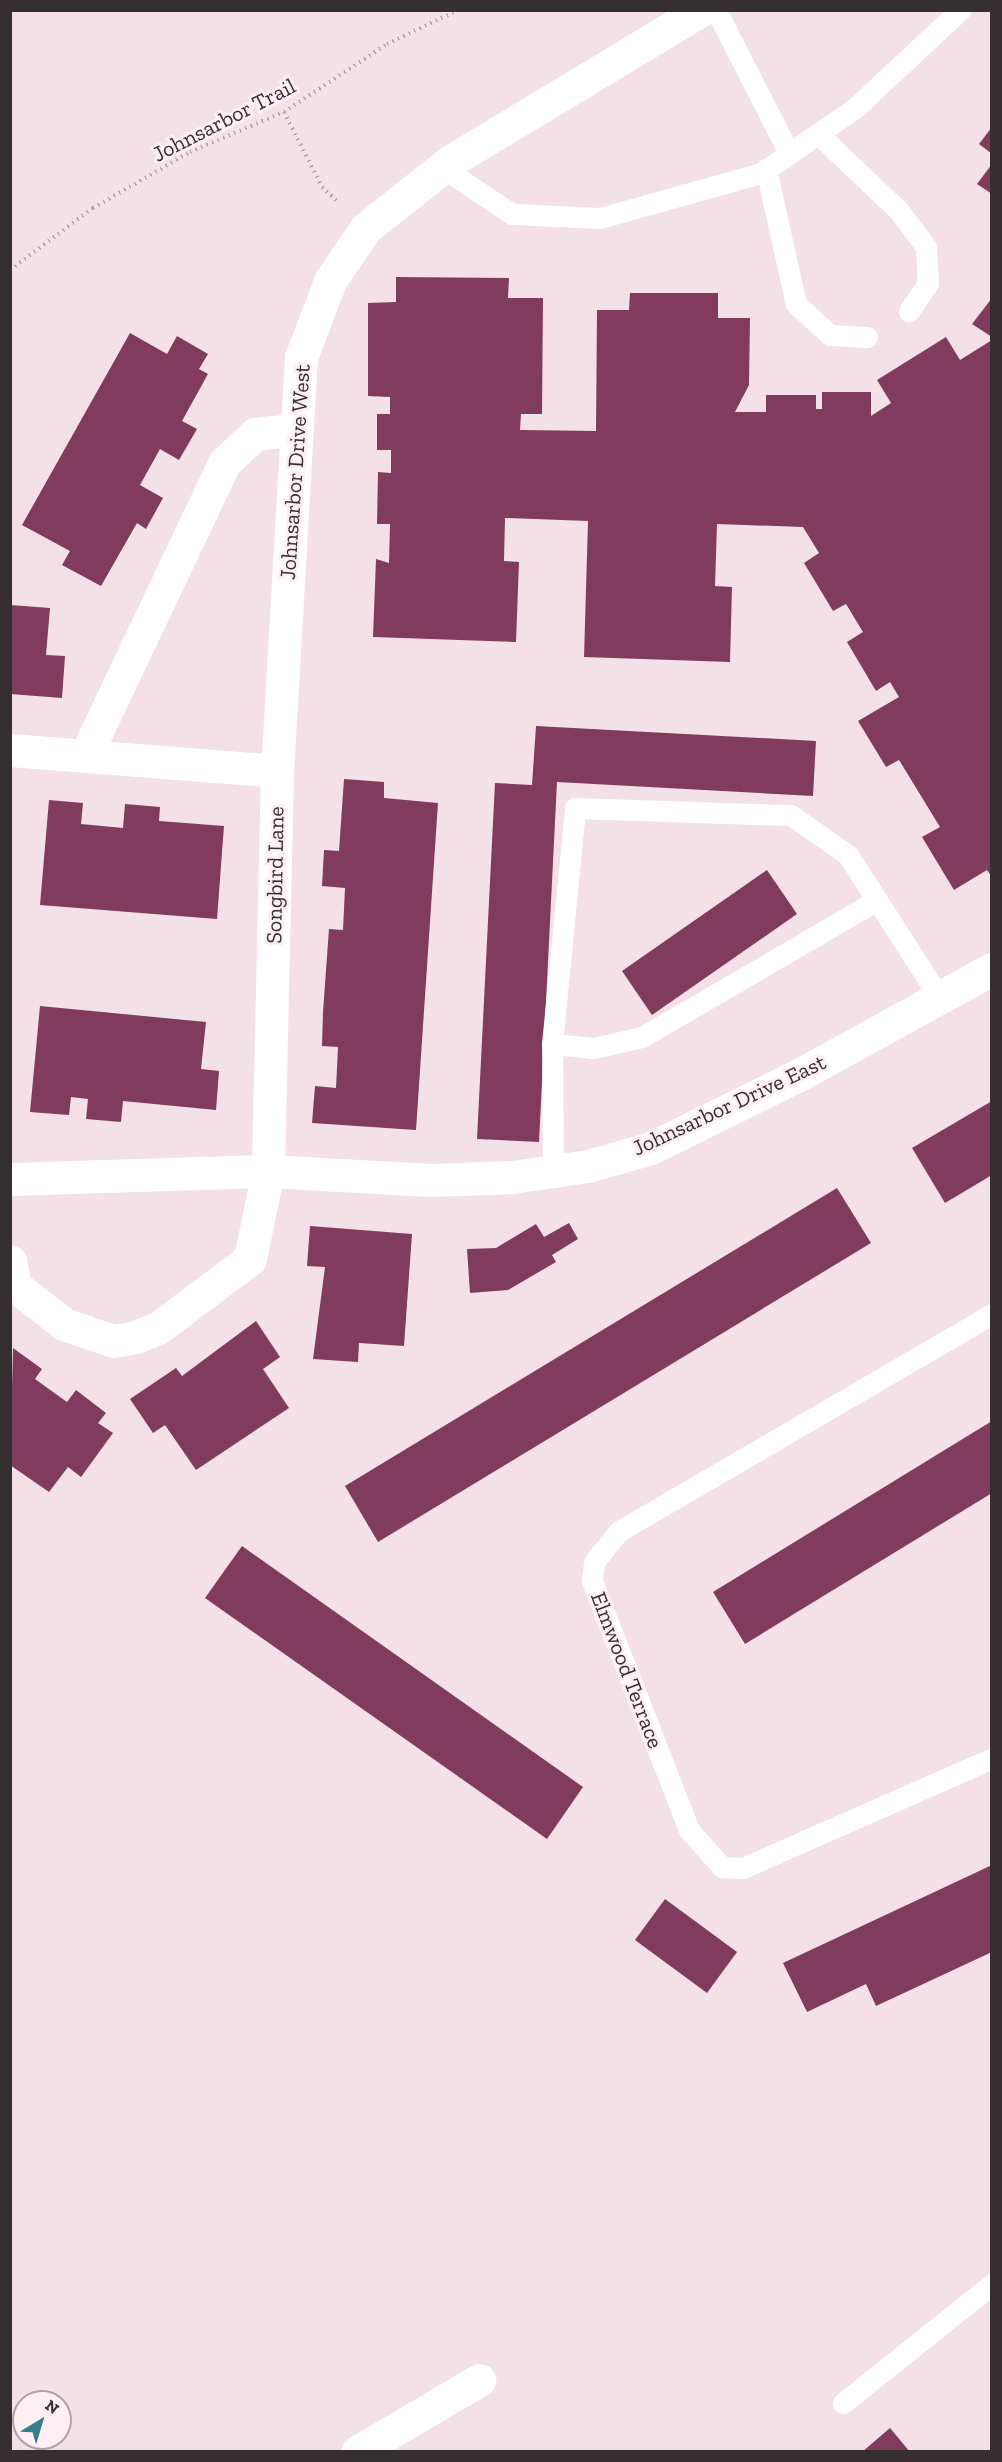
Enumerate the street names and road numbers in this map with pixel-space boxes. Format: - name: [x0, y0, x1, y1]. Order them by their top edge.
- street label: Johnsarbor Trail: [148, 72, 300, 168]
- street label: Johnsarbor Drive West: [274, 363, 316, 581]
- street label: Songbird Lane: [261, 806, 289, 944]
- street label: Johnsarbor Drive East: [628, 1049, 830, 1161]
- street label: Elmwood Terrace: [585, 1588, 669, 1752]

